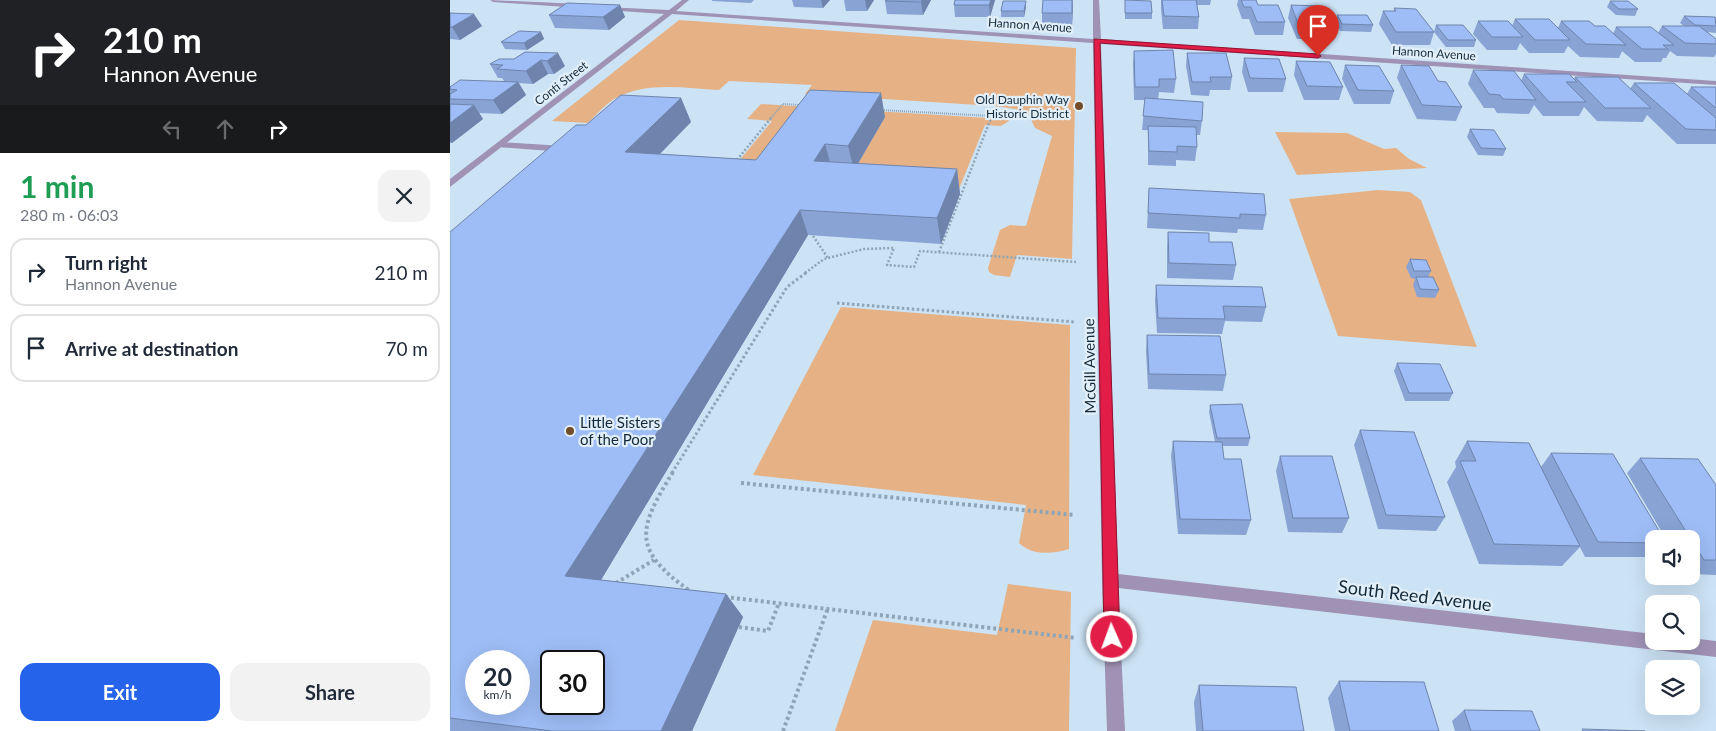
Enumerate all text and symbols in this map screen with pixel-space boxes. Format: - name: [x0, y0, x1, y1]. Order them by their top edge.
- pin: [1297, 5, 1339, 56]
- icon: arrive: [1304, 12, 1332, 40]
- street label: Hannon Avenue: [987, 15, 1073, 35]
- text: 210 m: [103, 18, 202, 60]
- icon: right: [20, 20, 85, 85]
- street label: Hannon Avenue: [1391, 43, 1477, 63]
- street label: Conti Street: [531, 57, 591, 108]
- text: Hannon Avenue: [103, 60, 257, 87]
- place label: Old Dauphin Way Historic District: [976, 92, 1070, 121]
- marker: Old Dauphin Way Historic District: [1073, 100, 1085, 112]
- icon: left: [158, 115, 186, 143]
- icon: ahead: [211, 115, 239, 143]
- icon: right: [264, 115, 292, 143]
- text: 1 min: [20, 168, 94, 204]
- button: close: [378, 170, 430, 222]
- text: 280 m · 06:03: [20, 205, 119, 224]
- text: Turn right: [65, 251, 147, 274]
- icon: right: [22, 258, 50, 286]
- text: 210 m: [374, 261, 428, 284]
- text: Hannon Avenue: [65, 274, 177, 293]
- street label: McGill Avenue: [1079, 318, 1099, 414]
- icon: arrive: [22, 334, 50, 362]
- text: Arrive at destination: [65, 337, 238, 360]
- text: 70 m: [385, 337, 428, 360]
- place label: Little Sisters of the Poor: [580, 413, 660, 448]
- marker: Little Sisters of the Poor: [564, 425, 576, 437]
- map controls: [1645, 530, 1700, 715]
- button: sound: [1645, 530, 1700, 585]
- street label: South Reed Avenue: [1337, 575, 1493, 615]
- button: search: [1645, 595, 1700, 650]
- position arrow: [1085, 610, 1137, 662]
- speed limit sign: 30: [540, 650, 605, 715]
- button: layers: [1645, 660, 1700, 715]
- text: 20: [483, 661, 512, 691]
- button: Exit: [20, 663, 220, 721]
- button: Share: [230, 663, 430, 721]
- text: km/h: [483, 687, 512, 702]

